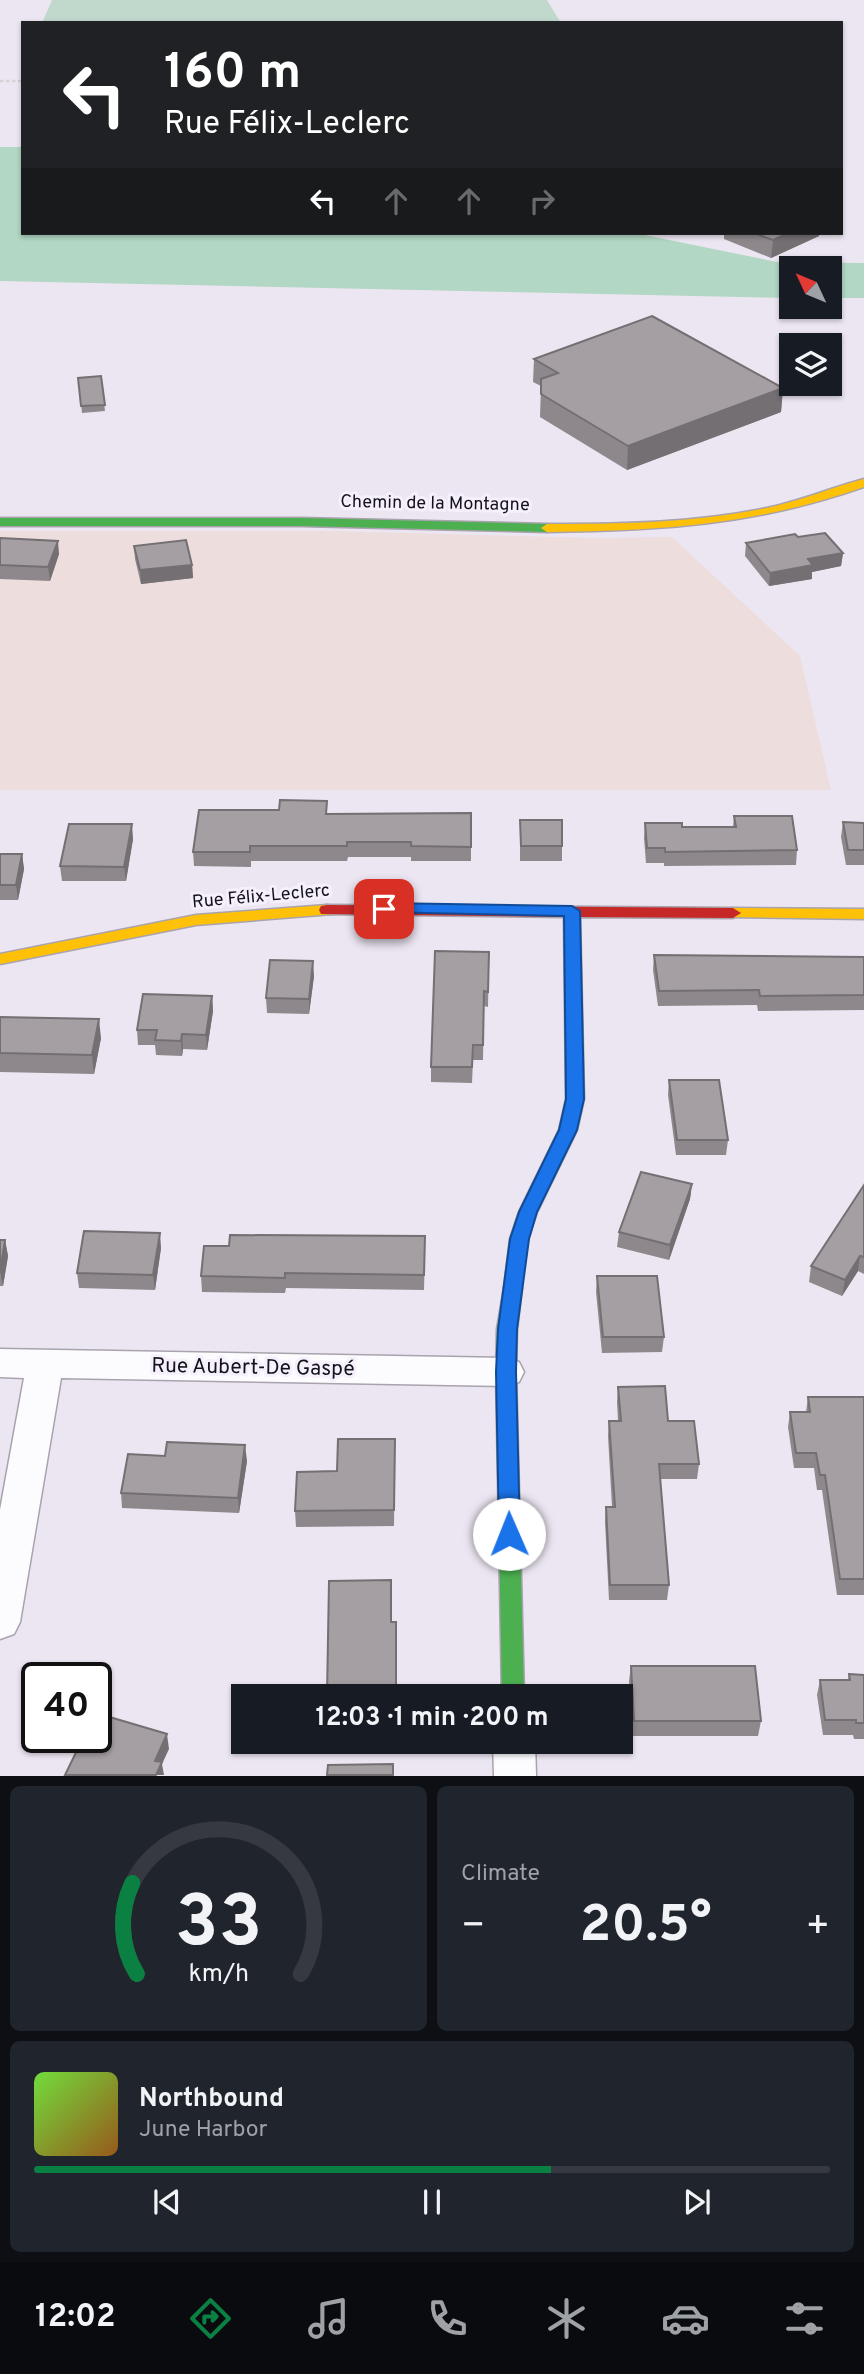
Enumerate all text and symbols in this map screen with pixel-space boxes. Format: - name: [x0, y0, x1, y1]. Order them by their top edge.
- text: 160 m: [164, 44, 301, 106]
- icon: left: [49, 49, 140, 140]
- text: Rue Félix-Leclerc: [164, 105, 410, 145]
- icon: left: [304, 182, 342, 220]
- icon: ahead: [377, 182, 415, 220]
- icon: ahead: [450, 182, 488, 220]
- icon: right: [523, 182, 561, 220]
- north arrow: [779, 256, 842, 318]
- map controls: [779, 256, 842, 396]
- button: layers: [779, 333, 842, 396]
- street label: Chemin de la Montagne: [340, 491, 530, 517]
- pin: [354, 879, 414, 939]
- street label: Rue Félix-Leclerc: [191, 880, 331, 914]
- icon: arrive: [365, 890, 403, 928]
- street label: Rue Aubert-De Gaspé: [151, 1353, 355, 1383]
- position arrow: [472, 1497, 546, 1571]
- speed limit sign: 40: [21, 1662, 112, 1753]
- text: 12:03 · 1 min · 200 m: [315, 1702, 549, 1735]
- text: Climate: [461, 1860, 540, 1889]
- text: 33: [175, 1881, 262, 1973]
- text: 20.5°: [579, 1894, 712, 1960]
- text: −: [461, 1903, 486, 1952]
- text: +: [805, 1903, 830, 1952]
- text: km/h: [188, 1959, 249, 1991]
- text: Northbound: [139, 2083, 284, 2116]
- text: June Harbor: [139, 2116, 267, 2145]
- icon: previous: [148, 2183, 186, 2221]
- icon: pause: [413, 2183, 451, 2221]
- icon: next: [678, 2183, 716, 2221]
- icon: directions: [186, 2294, 235, 2343]
- icon: music: [304, 2294, 353, 2343]
- icon: phone: [423, 2294, 472, 2343]
- icon: climate: [542, 2294, 591, 2343]
- icon: car: [661, 2294, 710, 2343]
- icon: filters: [780, 2294, 829, 2343]
- text: 12:02: [35, 2298, 116, 2338]

